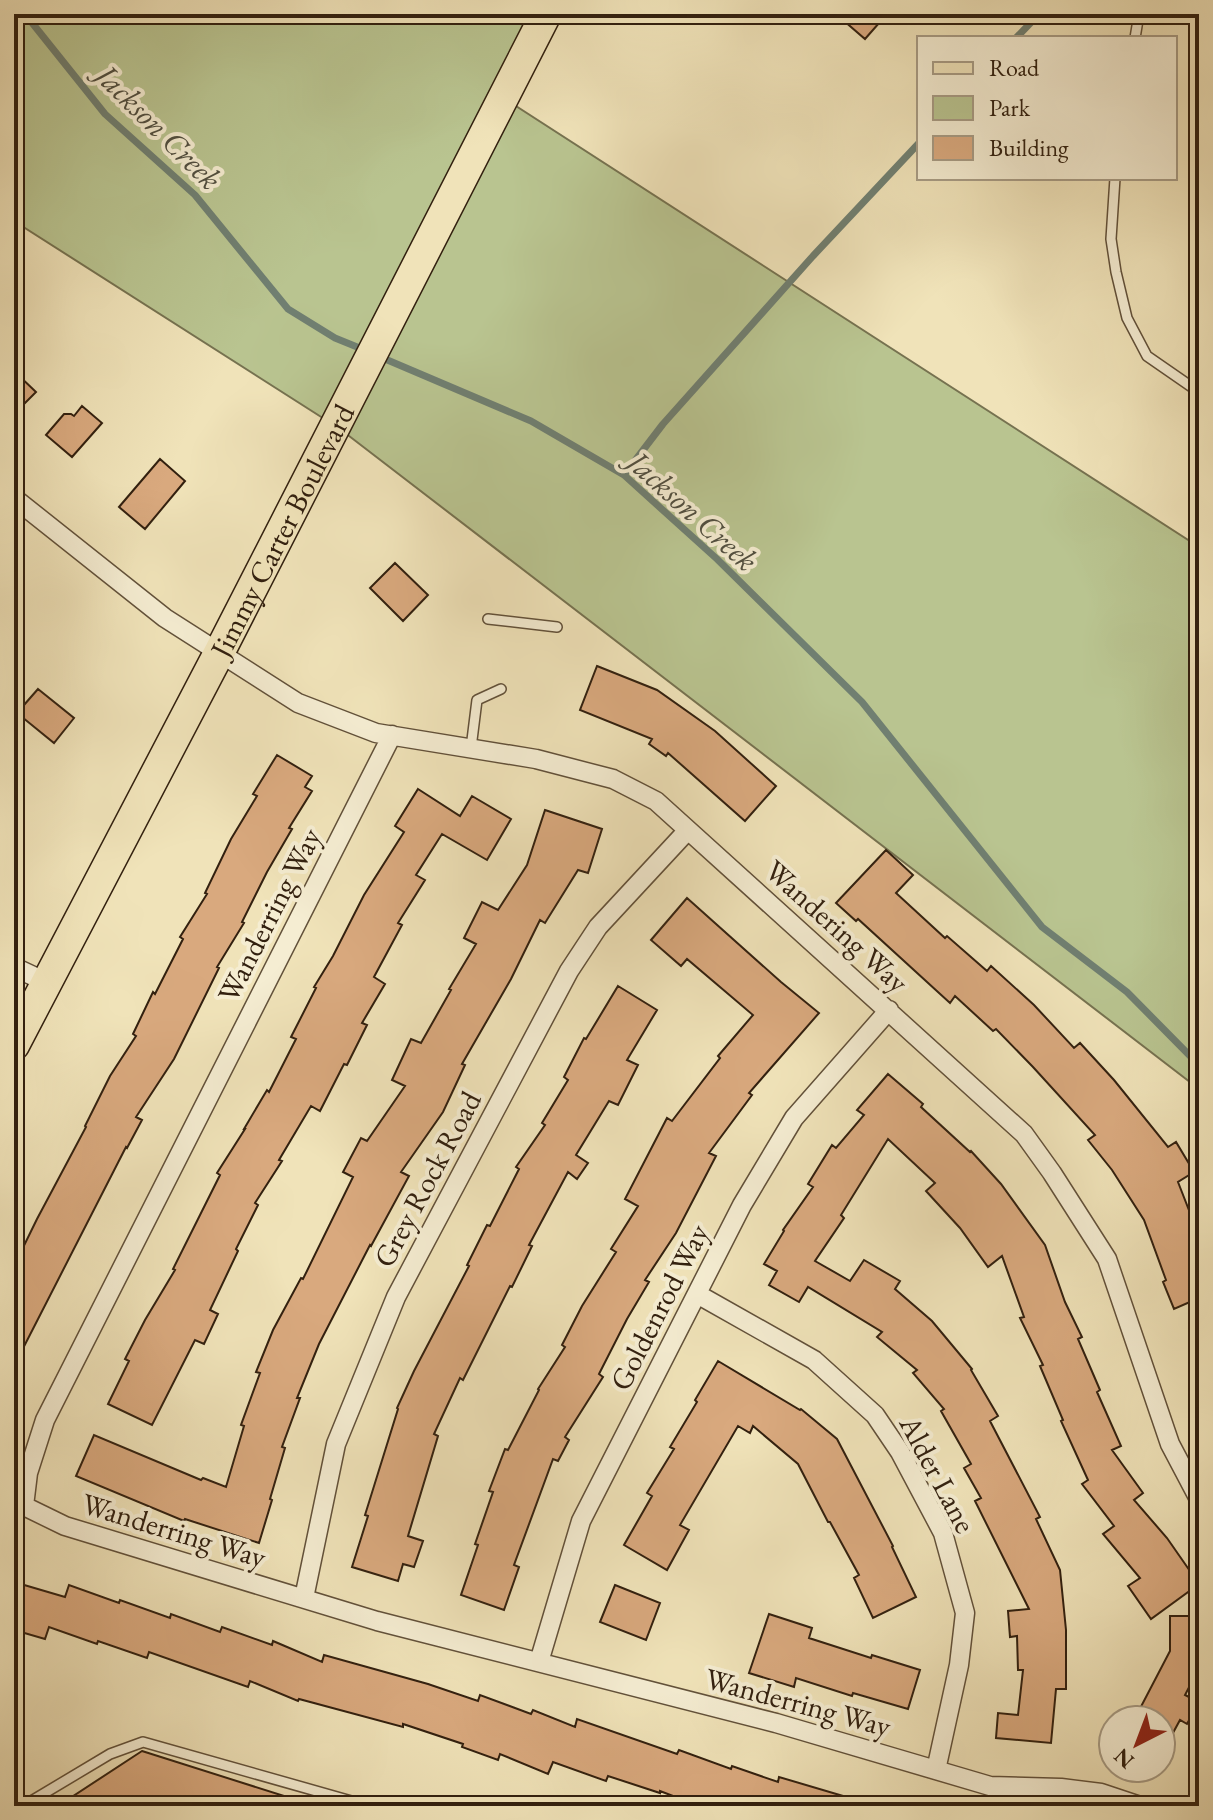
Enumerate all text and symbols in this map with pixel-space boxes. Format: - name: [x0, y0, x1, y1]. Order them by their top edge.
- legend: [917, 36, 1177, 180]
- water label: Jackson Creek: [83, 51, 231, 199]
- text: Road: [989, 52, 1040, 83]
- text: Park: [989, 92, 1031, 123]
- text: Building: [989, 132, 1069, 163]
- street label: Jimmy Carter Boulevard: [199, 396, 363, 667]
- water label: Jackson Creek: [615, 437, 767, 581]
- street label: Wanderring Way: [208, 820, 330, 1009]
- street label: Wandering Way: [757, 851, 918, 1002]
- street label: Grey Rock Road: [364, 1083, 490, 1274]
- street label: Goldenrod Way: [600, 1217, 718, 1397]
- street label: Alder Lane: [890, 1408, 985, 1540]
- street label: Wanderring Way: [77, 1483, 272, 1577]
- street label: Wanderring Way: [701, 1658, 896, 1746]
- north arrow: [1097, 1704, 1177, 1784]
- text: N: [1107, 1742, 1140, 1775]

